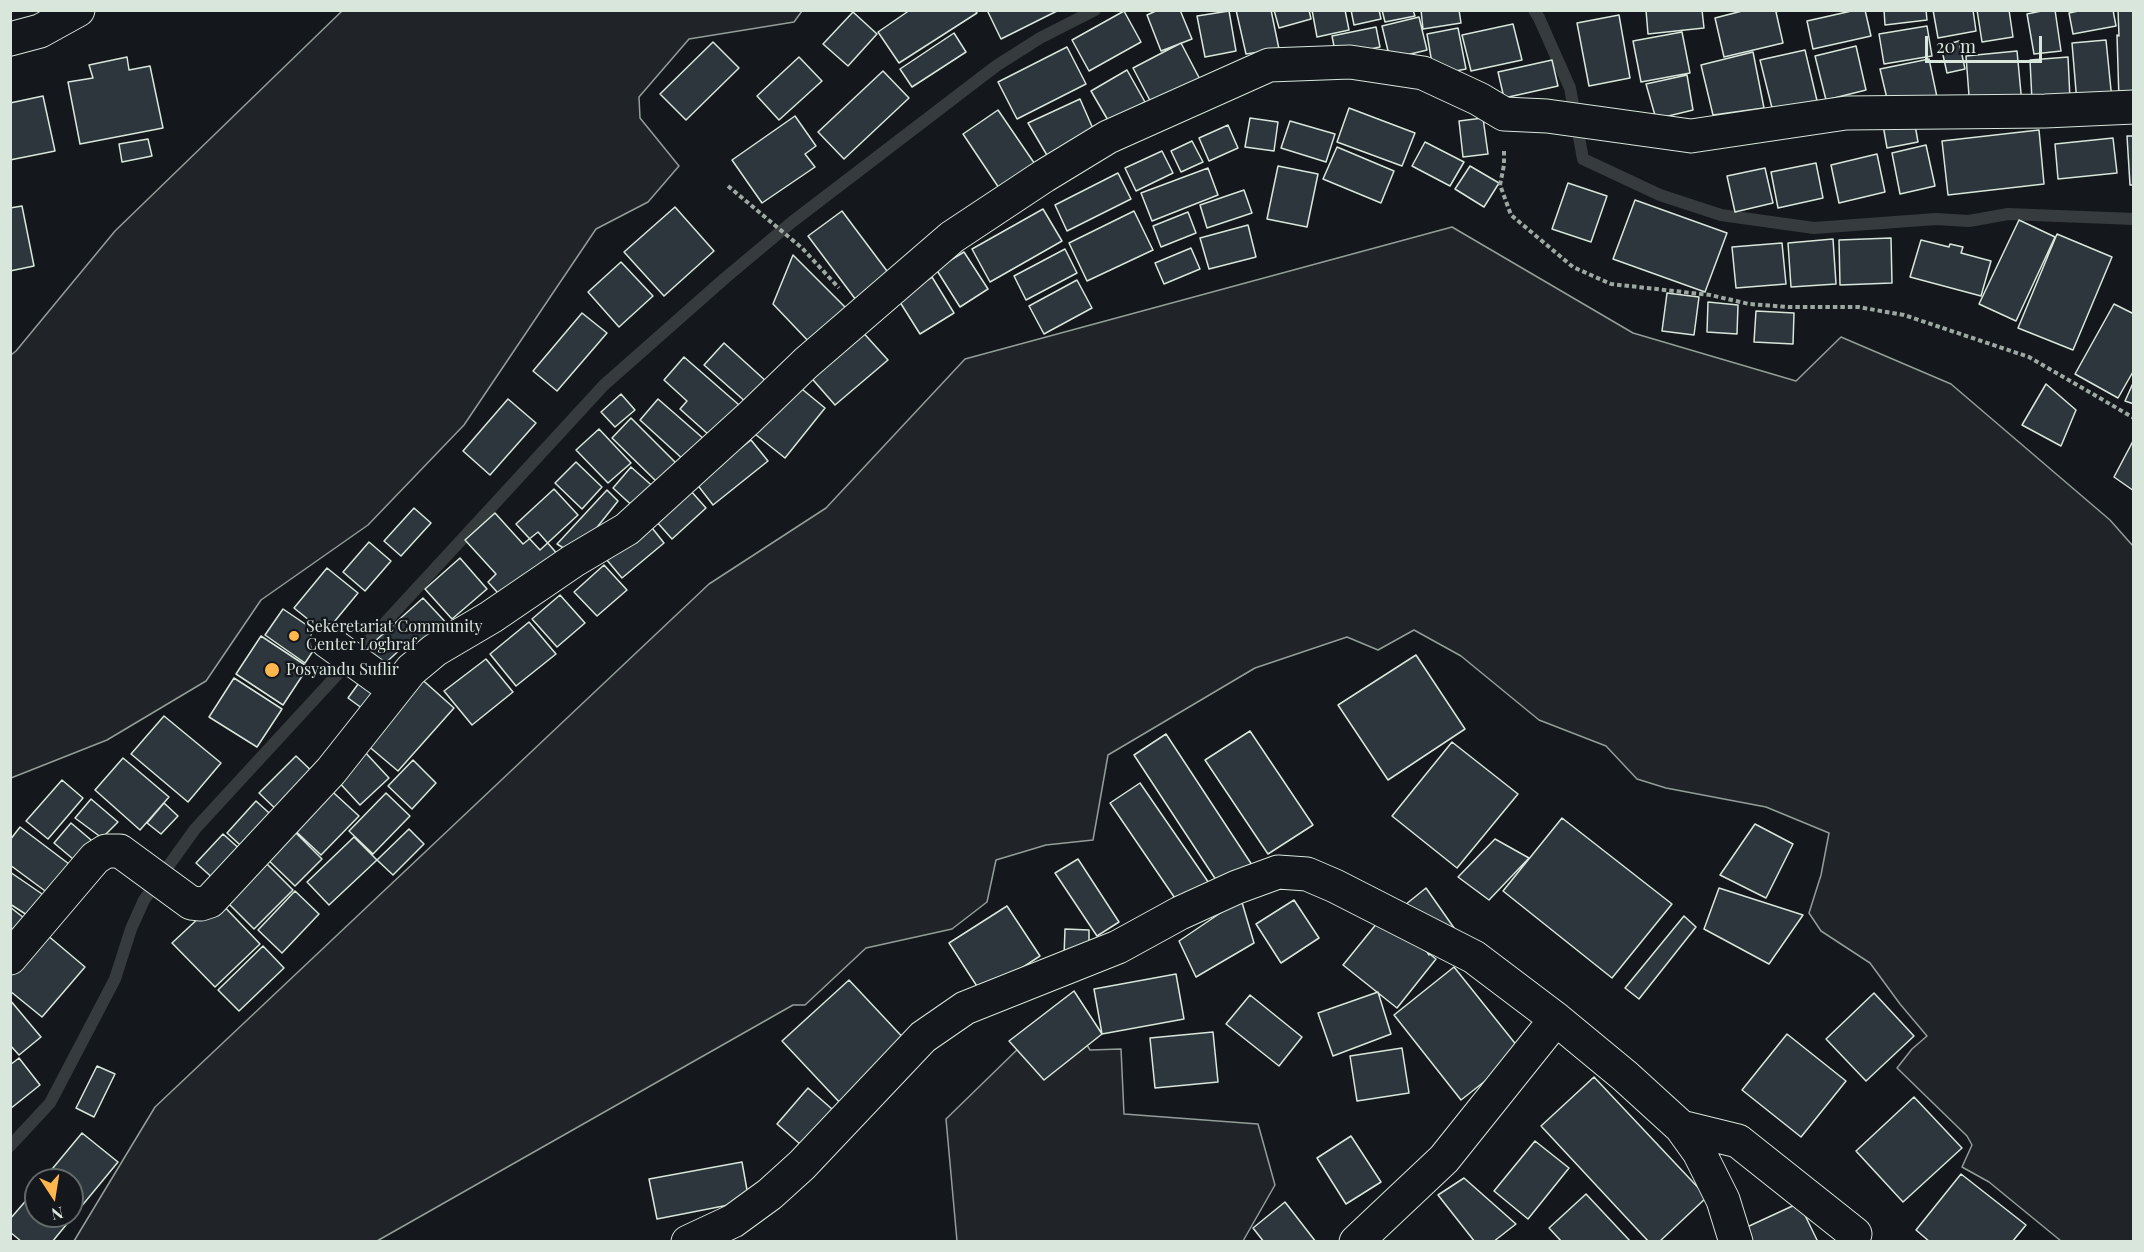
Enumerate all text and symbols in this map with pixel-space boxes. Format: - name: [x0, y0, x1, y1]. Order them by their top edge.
- scale bar: [1928, 24, 2045, 62]
- text: 20 m: [1936, 34, 1976, 58]
- place label: Sekeretariat Community Center Loghraf: [306, 617, 483, 655]
- marker: Sekeretariat Community Center Loghraf: [287, 629, 301, 643]
- place label: Posyandu Suflir: [286, 660, 399, 680]
- marker: Posyandu Suflir: [263, 661, 281, 679]
- north arrow: [24, 1168, 84, 1228]
- text: N: [50, 1203, 65, 1226]

